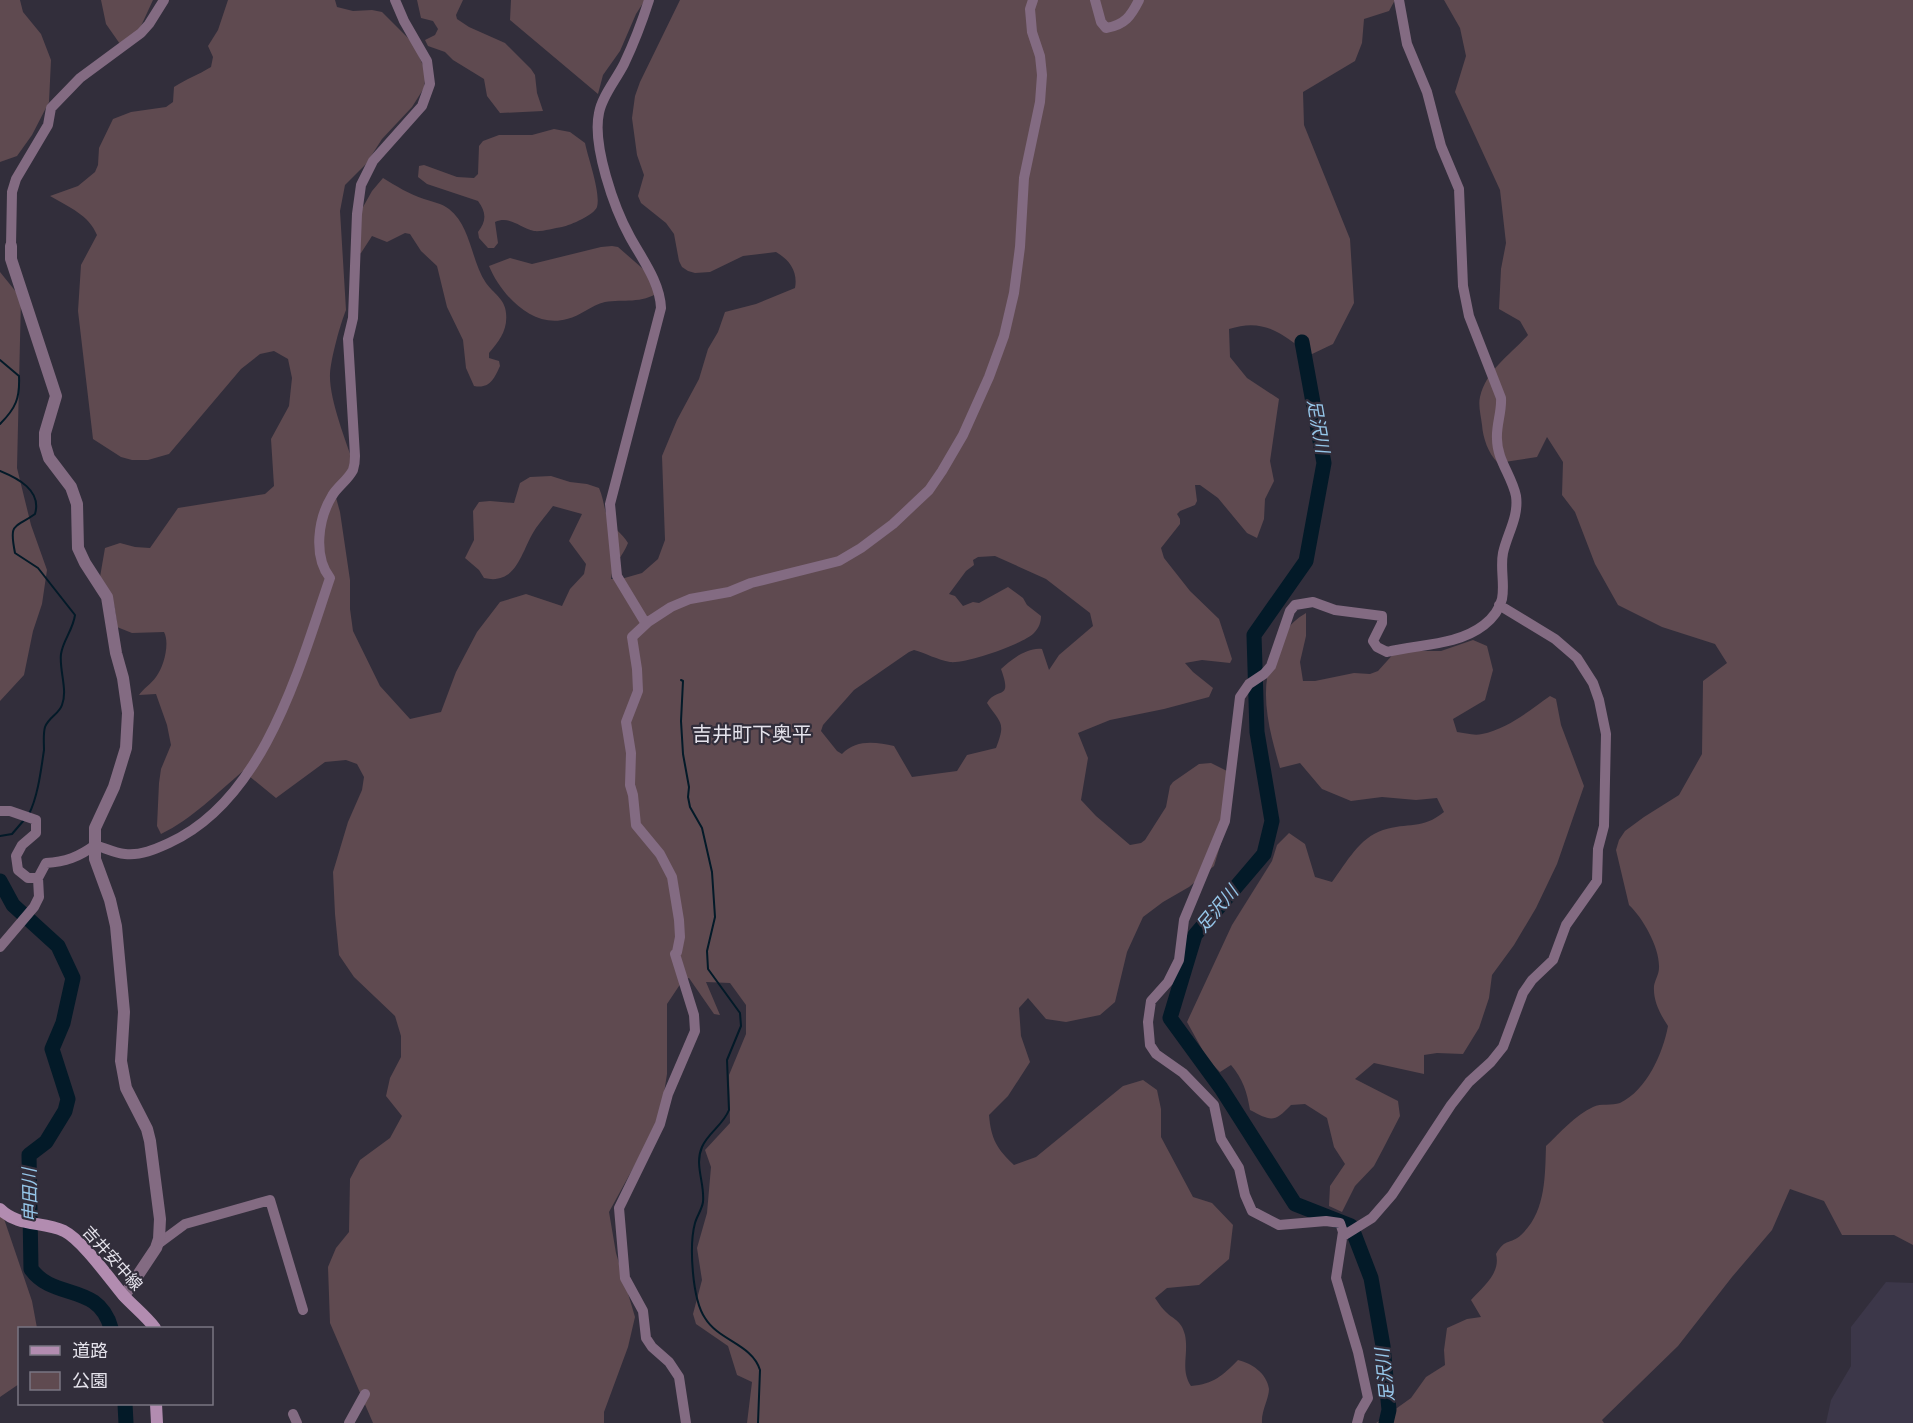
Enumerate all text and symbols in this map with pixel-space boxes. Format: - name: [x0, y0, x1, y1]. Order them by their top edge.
- water label: 足沢川: [1301, 397, 1336, 457]
- district label: 吉井町下奥平: [692, 720, 812, 748]
- water label: 足沢川: [1190, 878, 1245, 937]
- water label: 申田川: [16, 1166, 42, 1222]
- street label: 吉井安中線: [78, 1221, 148, 1295]
- legend: [18, 1327, 213, 1405]
- text: 道路: [72, 1338, 108, 1363]
- water label: 足沢川: [1369, 1345, 1400, 1403]
- text: 公園: [72, 1368, 108, 1393]

